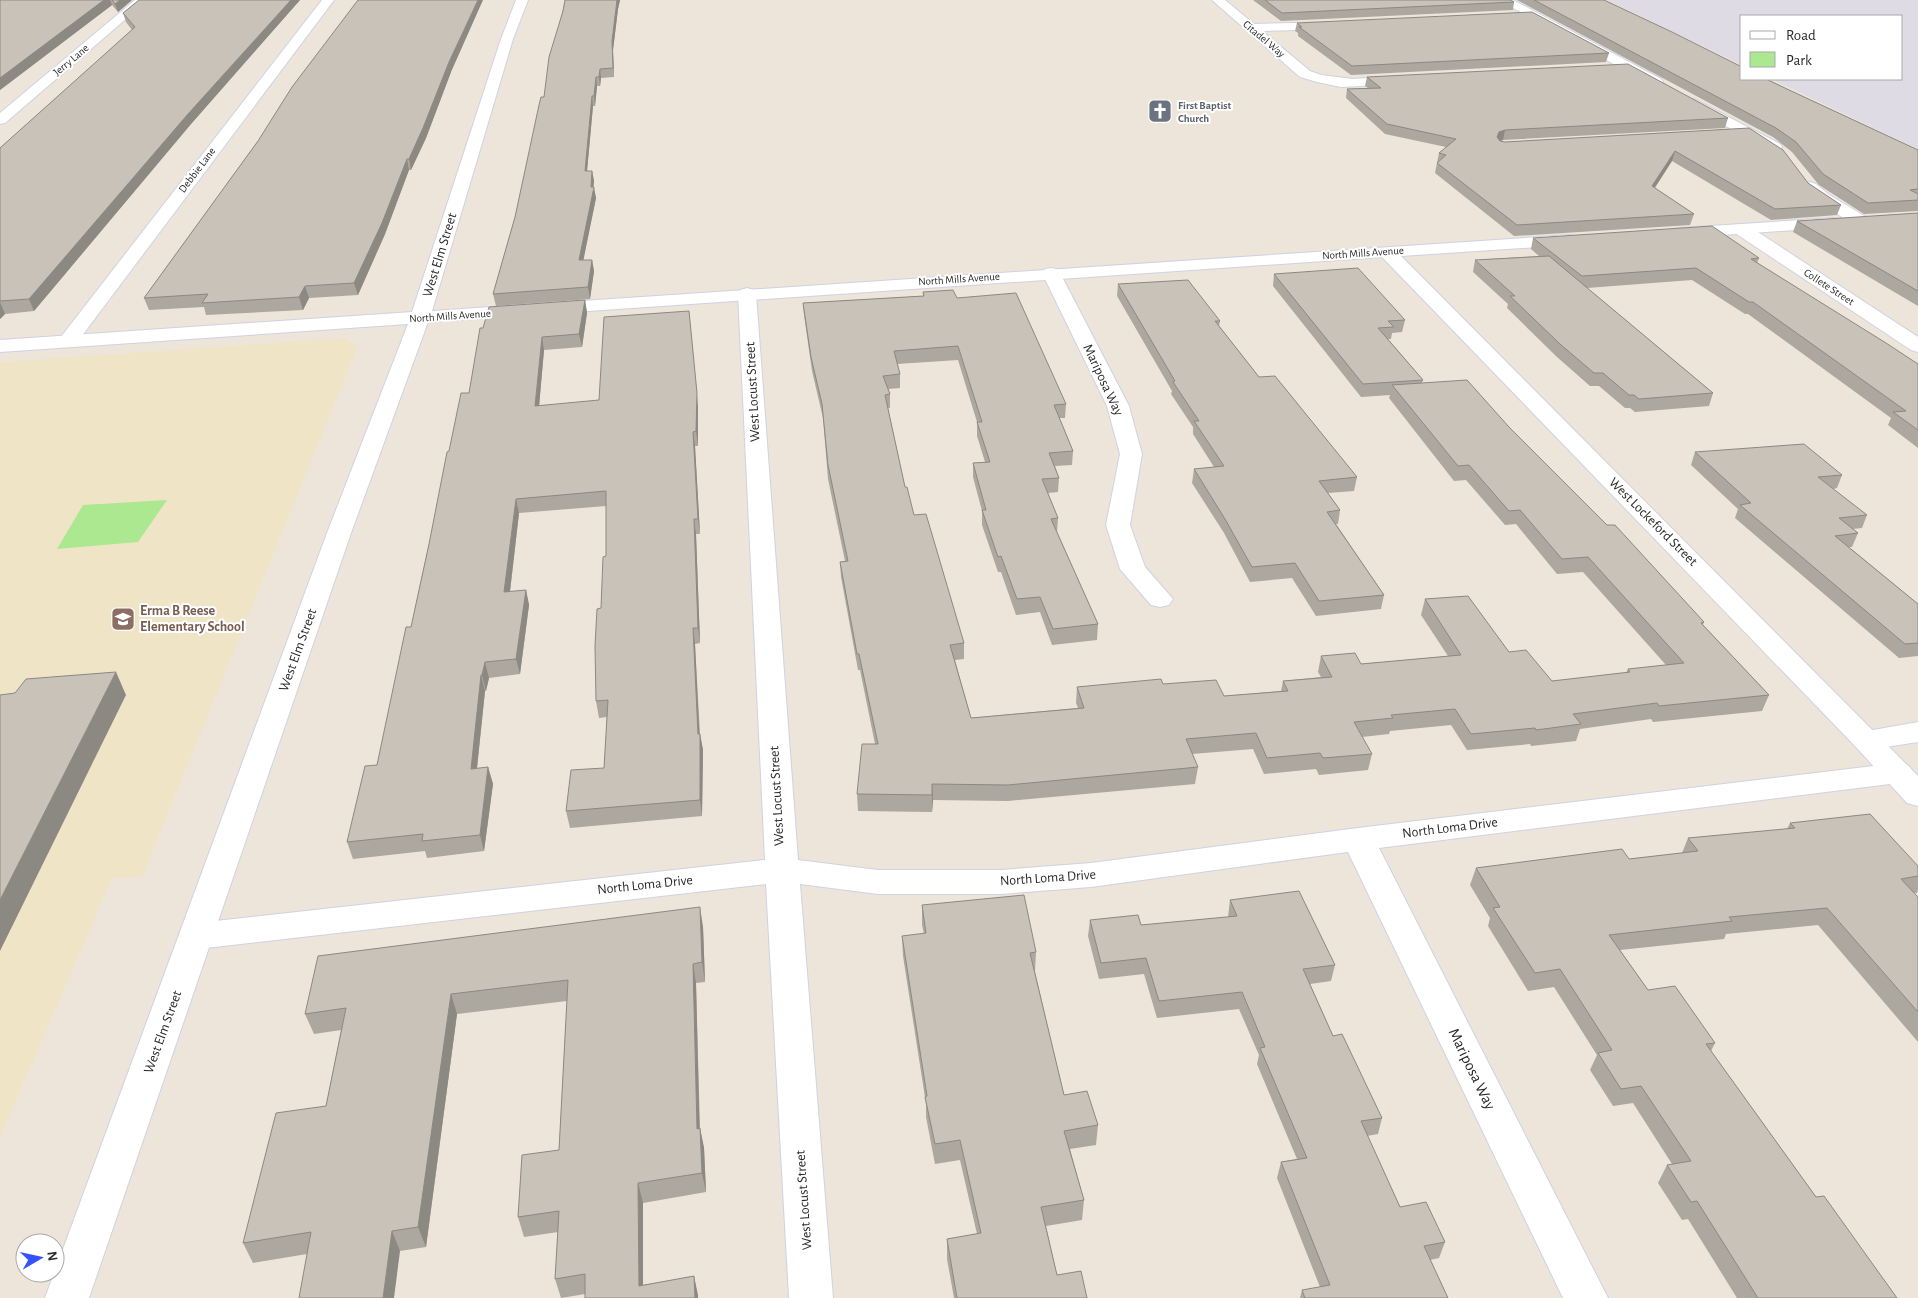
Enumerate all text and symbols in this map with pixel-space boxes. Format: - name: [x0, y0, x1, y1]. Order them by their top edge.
- legend: [1740, 15, 1903, 80]
- street label: Citadel Way: [1241, 18, 1287, 60]
- text: Road: [1786, 28, 1816, 43]
- street label: Jerry Lane: [51, 42, 91, 78]
- text: Park: [1786, 53, 1812, 68]
- church icon: First Baptist Church: [1147, 98, 1173, 124]
- place label: First Baptist Church: [1178, 100, 1231, 124]
- street label: Debbie Lane: [177, 145, 217, 195]
- street label: West Elm Street: [421, 211, 460, 299]
- street label: North Mills Avenue: [1322, 245, 1404, 261]
- street label: Collete Street: [1802, 267, 1857, 308]
- street label: North Mills Avenue: [918, 271, 1000, 287]
- street label: North Mills Avenue: [409, 308, 491, 324]
- street label: West Locust Street: [743, 341, 763, 442]
- street label: Mariposa Way: [1080, 342, 1126, 418]
- street label: West Lockeford Street: [1606, 475, 1700, 569]
- place label: Erma B Reese Elementary School: [140, 604, 245, 634]
- school or university icon: Erma B Reese Elementary School: [110, 606, 136, 632]
- street label: West Elm Street: [277, 606, 320, 693]
- street label: West Locust Street: [767, 745, 787, 846]
- street label: North Loma Drive: [1401, 815, 1499, 841]
- street label: North Loma Drive: [1000, 868, 1096, 888]
- street label: North Loma Drive: [597, 873, 693, 897]
- street label: West Elm Street: [142, 988, 185, 1075]
- street label: Mariposa Way: [1445, 1026, 1499, 1113]
- street label: West Locust Street: [793, 1149, 814, 1250]
- north arrow: [15, 1233, 65, 1283]
- text: N: [44, 1250, 60, 1262]

